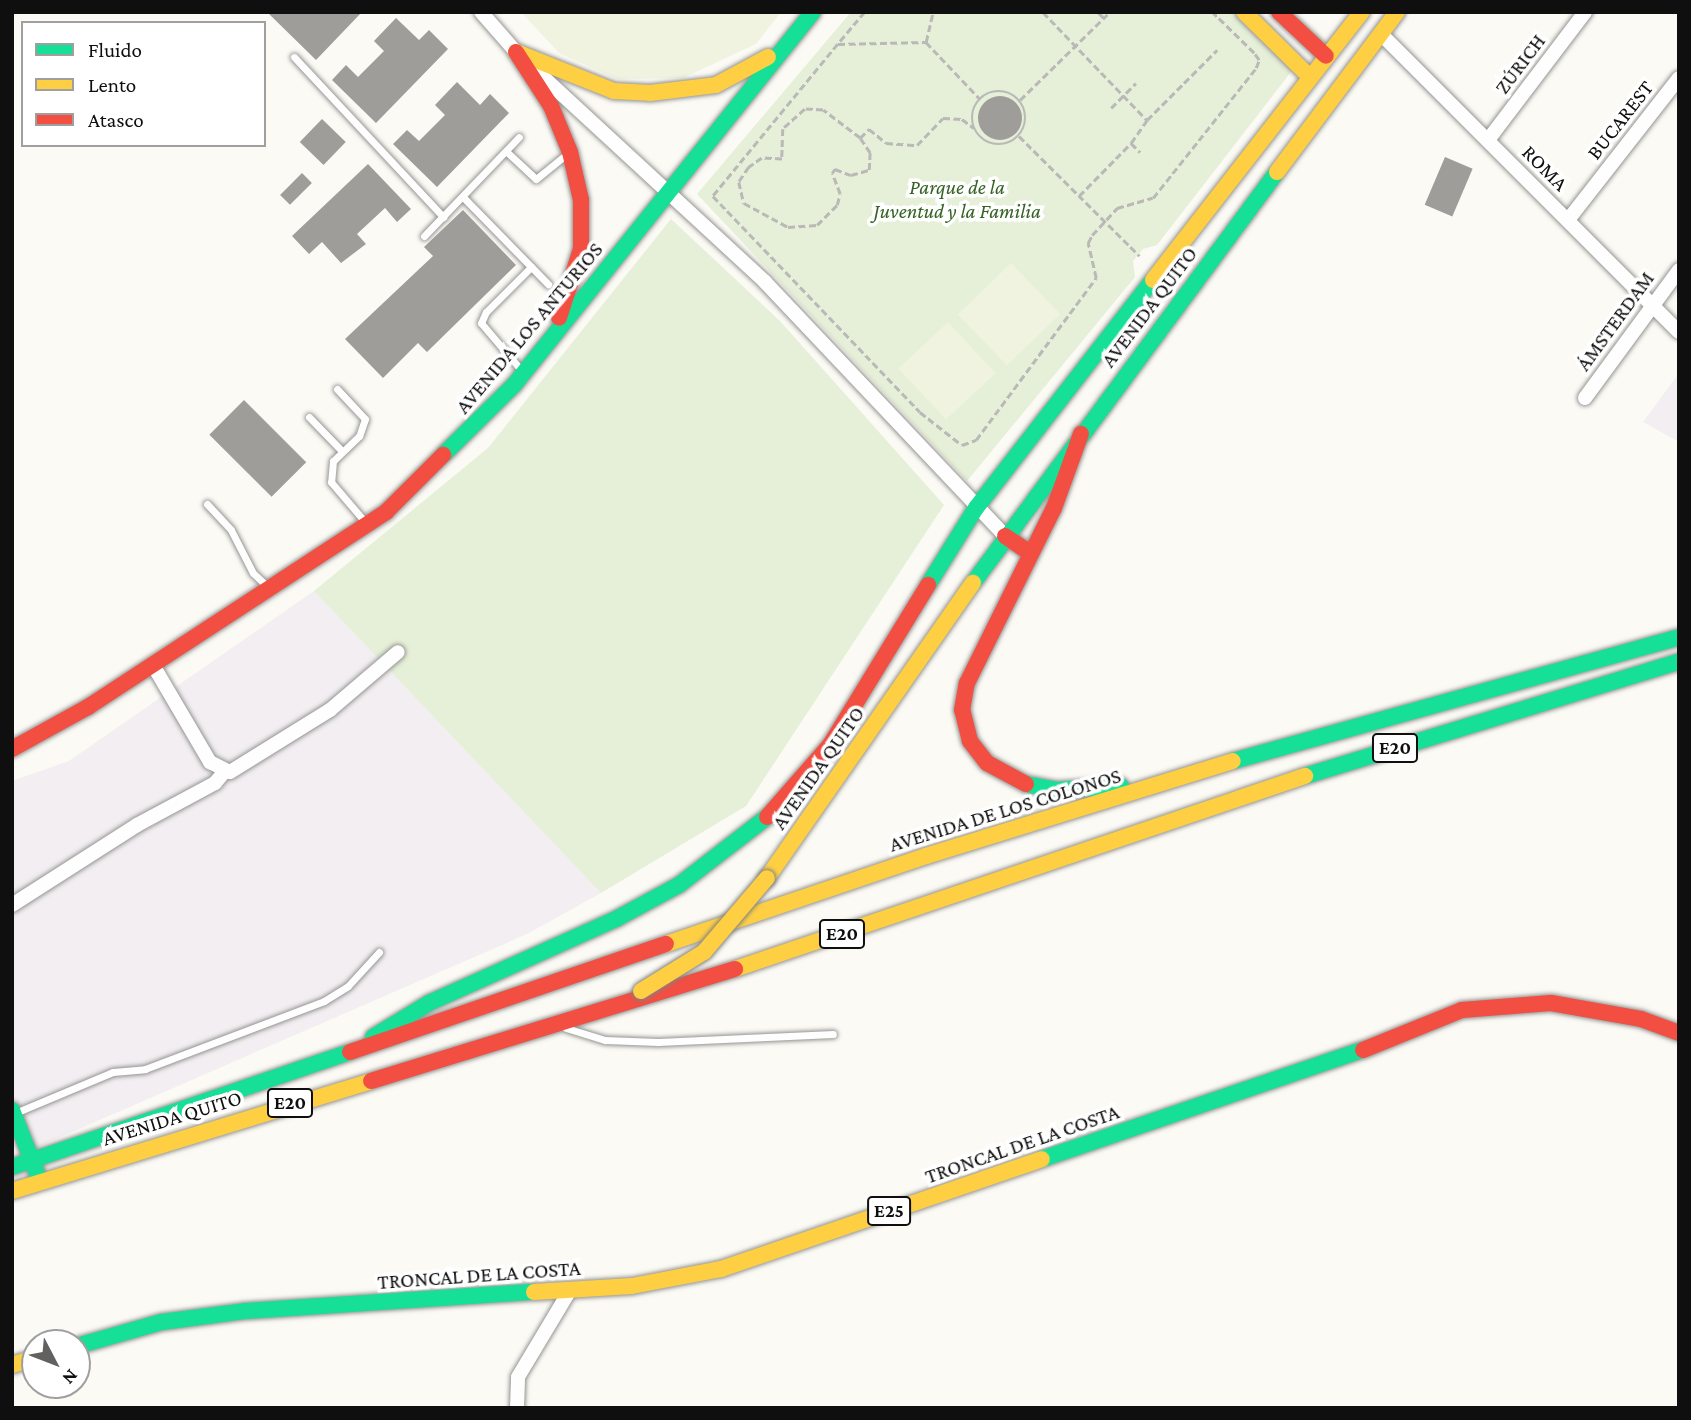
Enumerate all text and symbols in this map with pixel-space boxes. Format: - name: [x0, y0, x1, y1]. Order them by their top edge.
- legend: [21, 21, 266, 147]
- street label: ZÚRICH: [1489, 29, 1551, 99]
- text: Fluido: [88, 38, 142, 62]
- text: Lento: [88, 73, 136, 97]
- street label: BUCAREST: [1581, 75, 1659, 165]
- text: Atasco: [88, 108, 144, 132]
- street label: ROMA: [1517, 140, 1573, 196]
- park label: Parque de la Juventud y la Familia: [873, 174, 1041, 224]
- street label: AVENIDA LOS ANTURIOS: [450, 237, 608, 419]
- street label: AVENIDA QUITO: [1096, 242, 1202, 372]
- street label: ÁMSTERDAM: [1570, 266, 1660, 376]
- street label: AVENIDA QUITO: [766, 702, 870, 834]
- road number: E20: [1370, 733, 1420, 764]
- street label: AVENIDA DE LOS COLONOS: [886, 763, 1124, 857]
- road number: E20: [818, 918, 866, 950]
- street label: AVENIDA QUITO: [99, 1085, 245, 1151]
- road number: E20: [266, 1088, 314, 1119]
- street label: TRONCAL DE LA COSTA: [922, 1099, 1122, 1189]
- road number: E25: [866, 1196, 912, 1226]
- street label: TRONCAL DE LA COSTA: [377, 1255, 581, 1295]
- north arrow: [21, 1329, 91, 1399]
- text: N: [58, 1365, 83, 1389]

